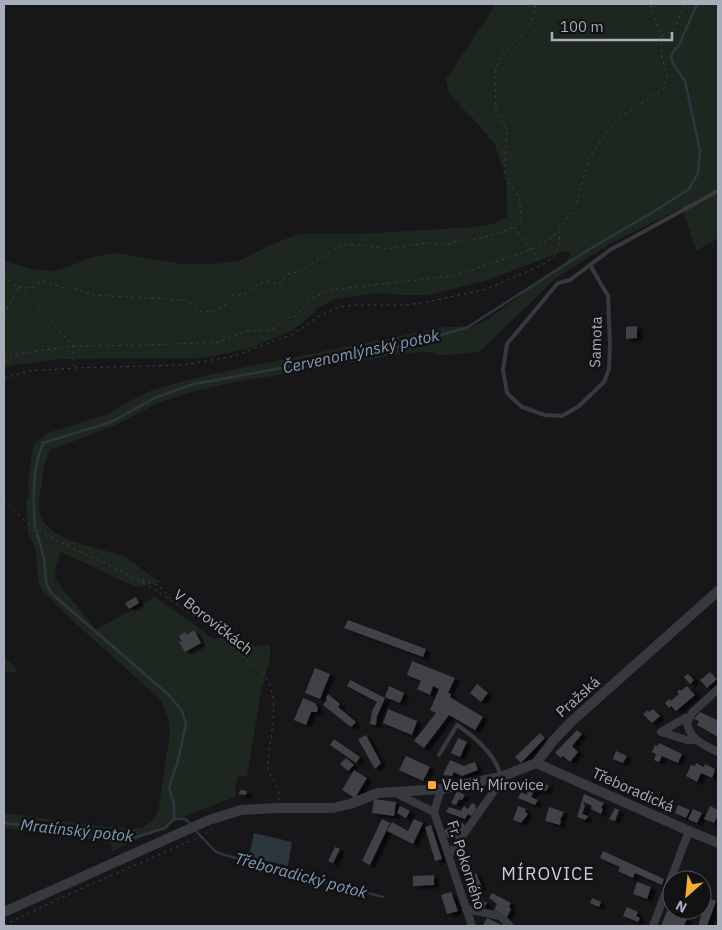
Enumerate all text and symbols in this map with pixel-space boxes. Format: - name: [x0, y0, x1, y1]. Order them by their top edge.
- scale bar: [552, 10, 672, 42]
- text: 100 m: [560, 17, 604, 36]
- street label: Samota: [585, 316, 606, 368]
- water label: Červenomlýnský potok: [281, 324, 442, 377]
- street label: V Borovičkách: [170, 585, 257, 658]
- street label: Pražská: [552, 672, 604, 721]
- street label: Třeboradická: [589, 763, 677, 816]
- place label: Veleň, Mírovice: [442, 775, 544, 794]
- marker: Veleň, Mírovice: [426, 779, 438, 791]
- water label: Mratínský potok: [20, 814, 135, 846]
- street label: Fr. Pokorného: [443, 818, 490, 912]
- water label: Třeboradický potok: [233, 848, 370, 902]
- district label: MÍROVICE: [501, 862, 595, 885]
- north arrow: [662, 870, 712, 920]
- text: N: [672, 896, 690, 917]

